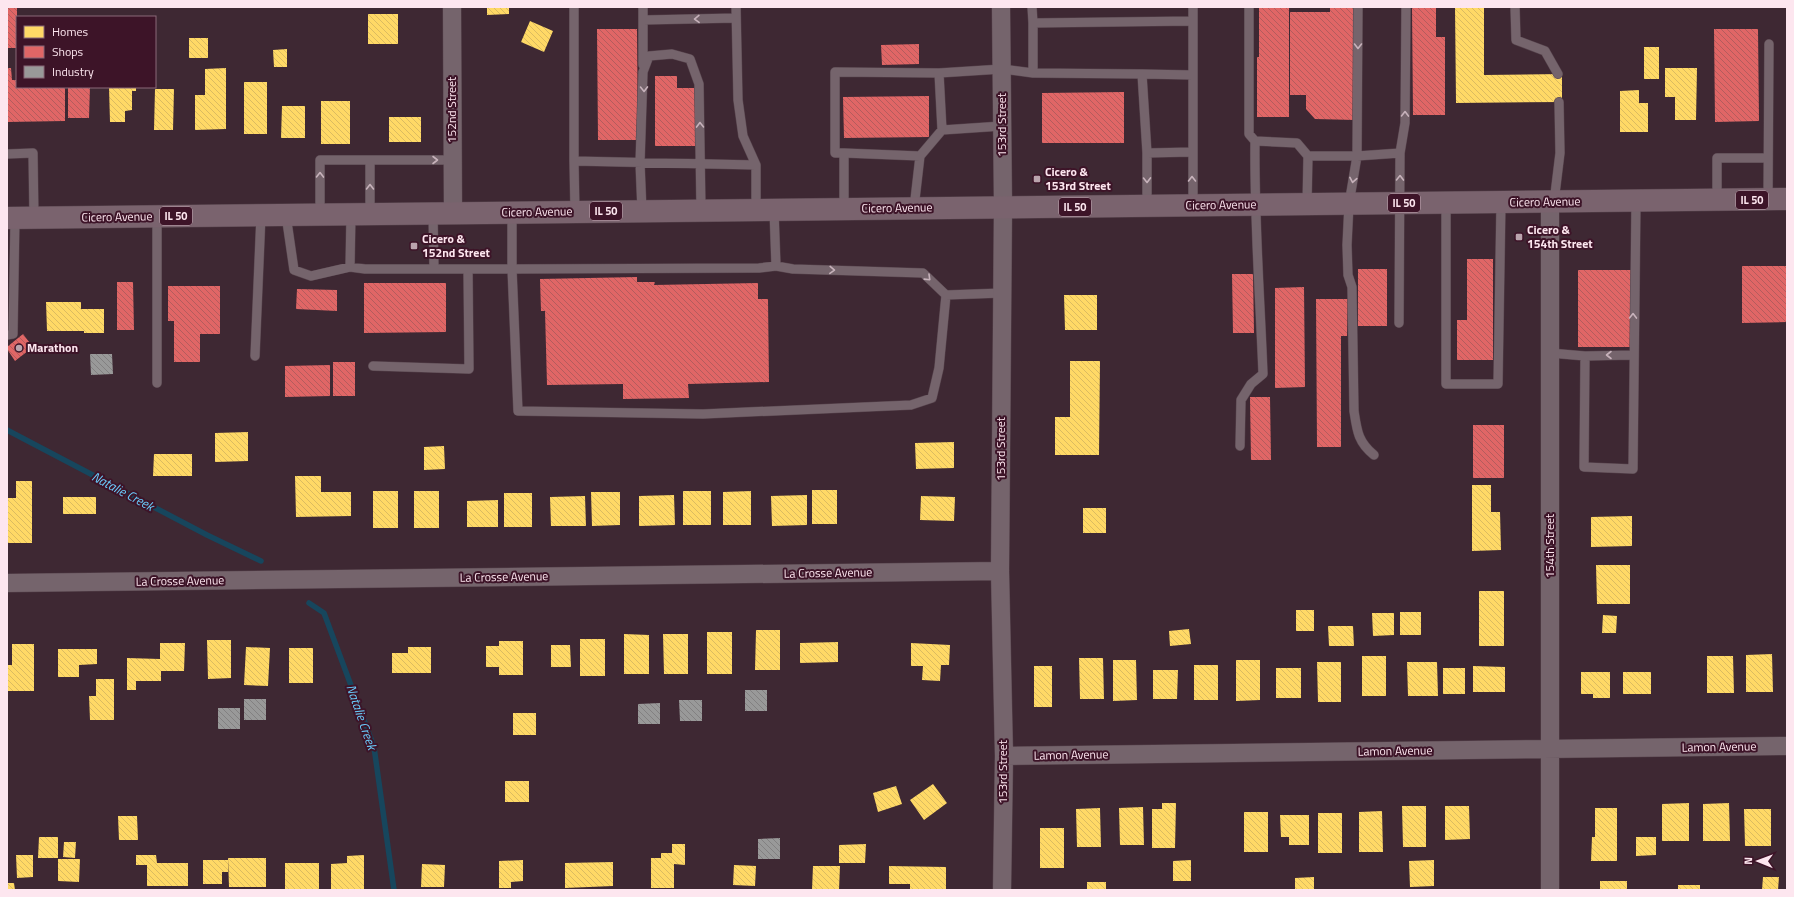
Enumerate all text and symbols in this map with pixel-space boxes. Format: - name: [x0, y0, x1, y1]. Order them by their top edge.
- one-way arrow: [694, 14, 700, 23]
- legend: [16, 16, 156, 88]
- text: Homes: [52, 22, 88, 41]
- text: Shops: [52, 42, 84, 61]
- one-way arrow: [1354, 43, 1362, 49]
- text: Industry: [52, 62, 94, 81]
- street label: 152nd Street: [442, 76, 461, 143]
- one-way arrow: [640, 86, 648, 92]
- street label: 153rd Street: [992, 92, 1011, 157]
- one-way arrow: [1401, 111, 1409, 117]
- one-way arrow: [696, 122, 704, 128]
- one-way arrow: [432, 156, 438, 164]
- place label: Cicero & 153rd Street: [1045, 162, 1111, 195]
- one-way arrow: [316, 172, 324, 178]
- marker: Cicero & 153rd Street: [1032, 174, 1042, 184]
- one-way arrow: [1396, 175, 1404, 181]
- one-way arrow: [1188, 176, 1196, 182]
- one-way arrow: [1143, 177, 1151, 183]
- one-way arrow: [1349, 177, 1358, 183]
- one-way arrow: [366, 184, 374, 190]
- street label: Cicero Avenue: [1509, 191, 1581, 212]
- road number: IL 50: [1736, 191, 1768, 209]
- street label: Cicero Avenue: [1185, 194, 1257, 215]
- road number: IL 50: [1388, 194, 1420, 212]
- street label: Cicero Avenue: [861, 197, 933, 218]
- road number: IL 50: [1059, 198, 1091, 216]
- street label: Cicero Avenue: [501, 201, 573, 222]
- road number: IL 50: [590, 202, 622, 220]
- street label: Cicero Avenue: [81, 206, 153, 227]
- road number: IL 50: [160, 207, 192, 225]
- place label: Cicero & 154th Street: [1527, 220, 1593, 253]
- place label: Cicero & 152nd Street: [422, 229, 491, 262]
- marker: Cicero & 154th Street: [1514, 232, 1524, 242]
- marker: Cicero & 152nd Street: [409, 241, 419, 251]
- one-way arrow: [829, 266, 835, 275]
- one-way arrow: [923, 273, 931, 281]
- one-way arrow: [1629, 313, 1638, 319]
- place label: Marathon: [27, 338, 78, 357]
- marker: Marathon: [14, 343, 24, 353]
- one-way arrow: [1606, 351, 1612, 359]
- street label: 153rd Street: [991, 416, 1010, 481]
- water label: Natalie Creek: [88, 466, 160, 517]
- street label: 154th Street: [1540, 513, 1559, 578]
- street label: La Crosse Avenue: [784, 562, 872, 583]
- street label: La Crosse Avenue: [460, 566, 548, 587]
- street label: La Crosse Avenue: [136, 570, 224, 591]
- water label: Natalie Creek: [341, 682, 383, 754]
- street label: Lamon Avenue: [1681, 736, 1757, 757]
- street label: 153rd Street: [993, 739, 1012, 804]
- street label: Lamon Avenue: [1357, 740, 1433, 761]
- street label: Lamon Avenue: [1033, 744, 1109, 765]
- north arrow: [1738, 841, 1778, 881]
- text: N: [1740, 857, 1756, 865]

